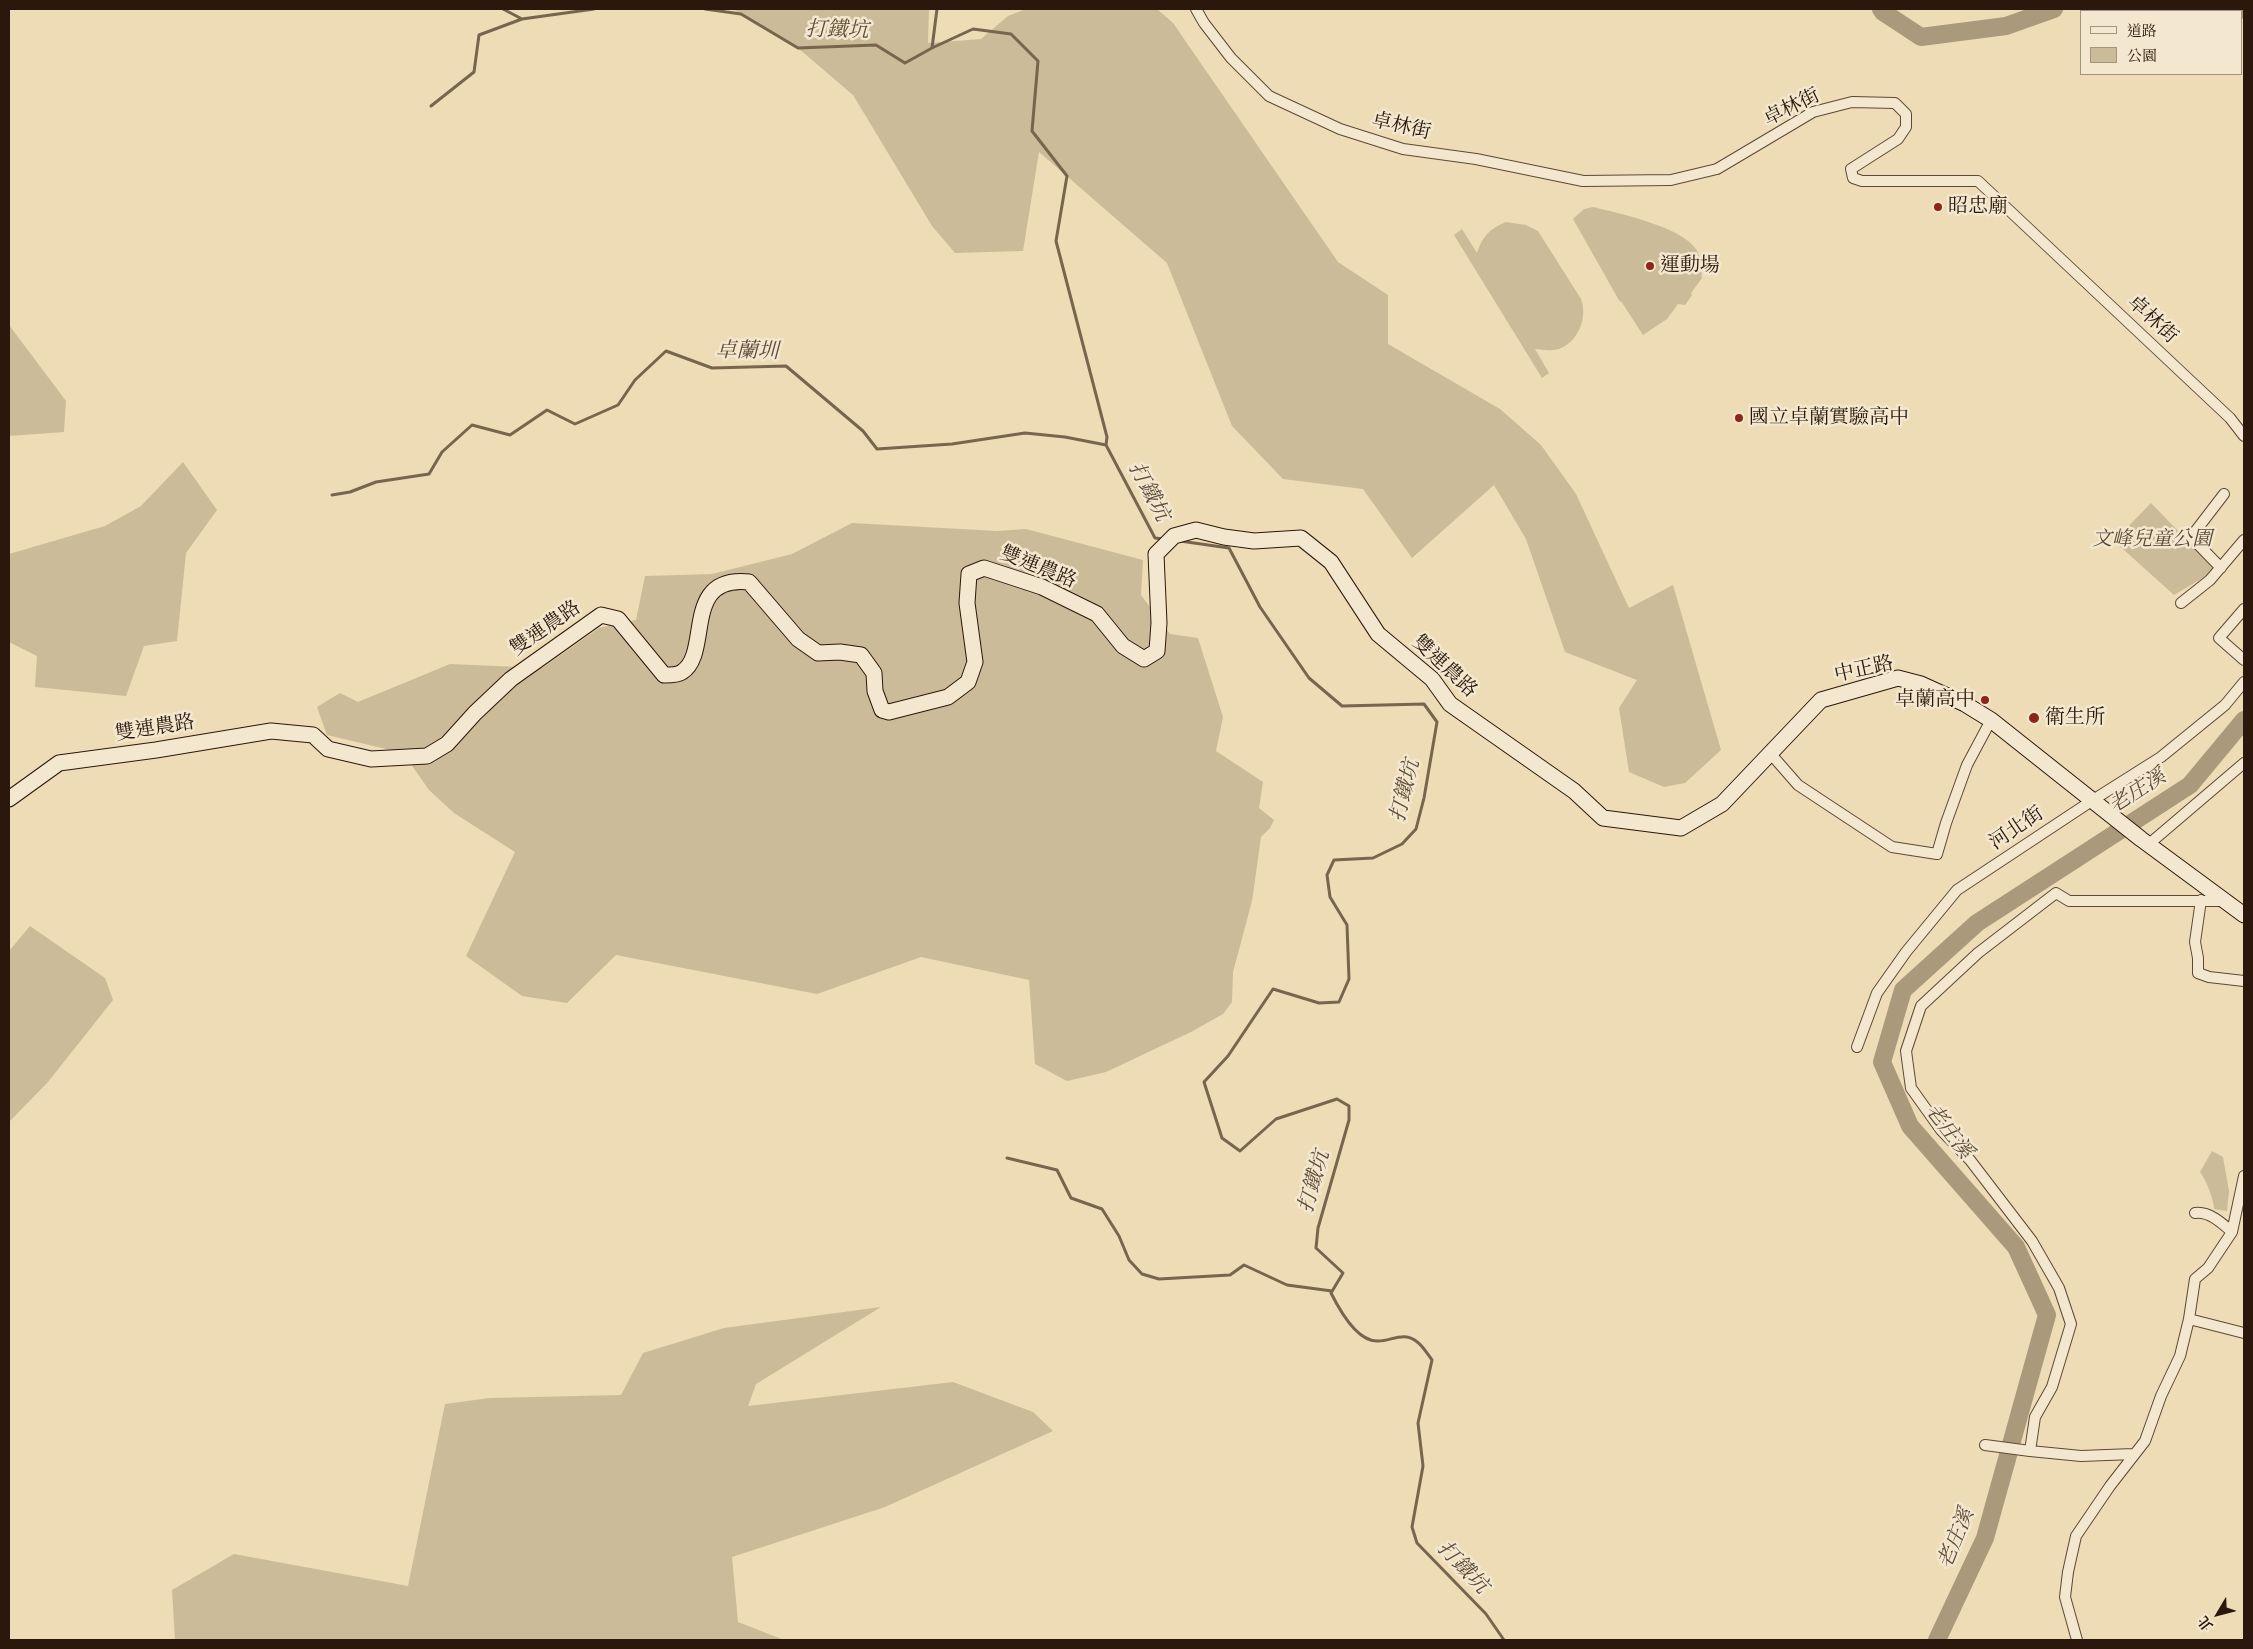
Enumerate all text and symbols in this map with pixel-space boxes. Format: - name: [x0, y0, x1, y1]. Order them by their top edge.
- legend: [2080, 10, 2243, 75]
- water label: 打鐵坑: [805, 18, 869, 44]
- text: 道路: [2127, 22, 2157, 41]
- text: 公園: [2127, 47, 2157, 66]
- street label: 卓林街: [1760, 84, 1824, 132]
- street label: 卓林街: [1369, 109, 1433, 145]
- place label: 昭忠廟: [1948, 195, 2008, 219]
- marker: 昭忠廟: [1932, 201, 1944, 213]
- place label: 運動場: [1660, 254, 1720, 278]
- marker: 運動場: [1644, 260, 1656, 272]
- street label: 卓林街: [2122, 291, 2182, 349]
- water label: 卓蘭圳: [715, 339, 779, 365]
- place label: 國立卓蘭實驗高中: [1749, 406, 1909, 430]
- marker: 國立卓蘭實驗高中: [1733, 412, 1745, 424]
- water label: 打鐵坑: [1122, 458, 1174, 526]
- park label: 文峰兒童公園: [2092, 528, 2212, 552]
- street label: 雙連農路: [996, 542, 1080, 594]
- street label: 雙連農路: [506, 596, 586, 662]
- street label: 雙連農路: [1407, 631, 1481, 703]
- street label: 中正路: [1832, 652, 1896, 688]
- place label: 卓蘭高中: [1895, 688, 1975, 712]
- marker: 卓蘭高中: [1979, 694, 1991, 706]
- place label: 衛生所: [2045, 706, 2105, 730]
- street label: 雙連農路: [114, 711, 196, 747]
- marker: 衛生所: [2027, 711, 2041, 725]
- water label: 打鐵坑: [1386, 757, 1426, 825]
- water label: 老庄溪: [2105, 764, 2171, 820]
- street label: 河北街: [1985, 802, 2049, 856]
- water label: 老庄溪: [1919, 1099, 1977, 1165]
- water label: 打鐵坑: [1294, 1148, 1336, 1216]
- water label: 老庄溪: [1934, 1505, 1980, 1573]
- water label: 打鐵坑: [1431, 1537, 1493, 1599]
- north arrow: [2193, 1589, 2243, 1639]
- text: 北: [2195, 1612, 2217, 1634]

